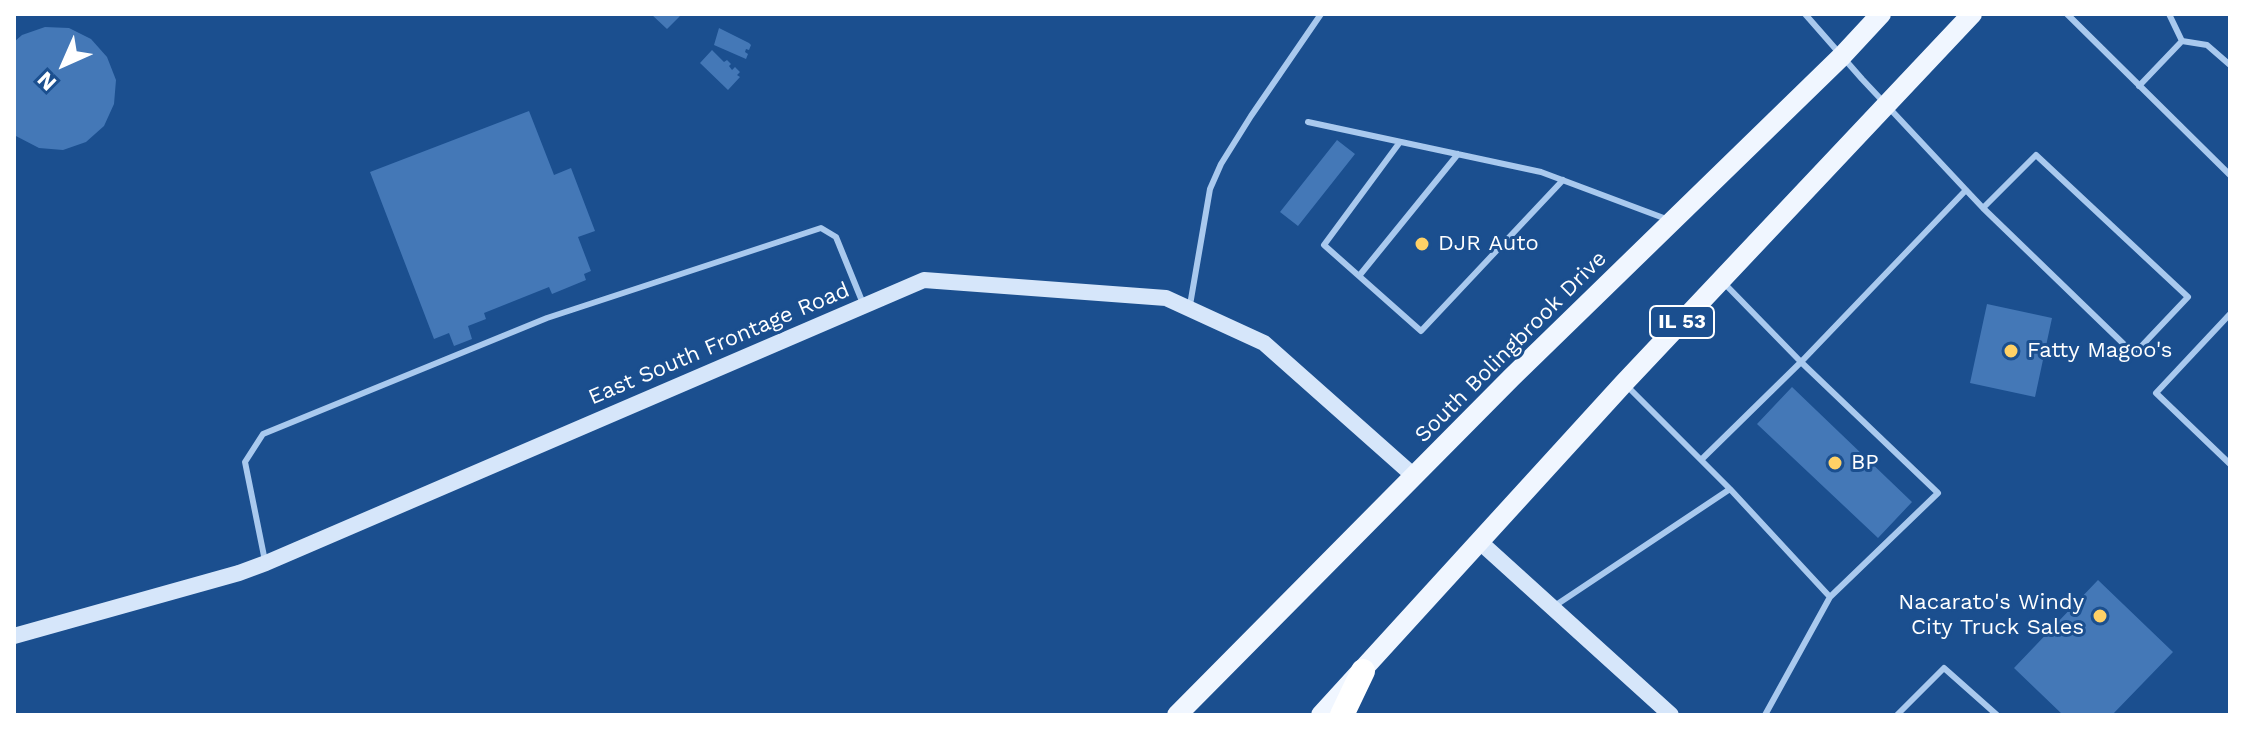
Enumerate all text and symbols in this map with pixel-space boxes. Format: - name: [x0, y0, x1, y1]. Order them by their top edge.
- north arrow: [24, 24, 104, 104]
- text: N: [32, 67, 61, 96]
- place label: DJR Auto: [1438, 231, 1539, 257]
- marker: DJR Auto: [1413, 235, 1431, 253]
- street label: South Bolingbrook Drive: [1410, 246, 1612, 448]
- street label: East South Frontage Road: [584, 277, 854, 411]
- road number: IL 53: [1650, 306, 1714, 338]
- place label: Fatty Magoo's: [2027, 338, 2172, 364]
- marker: Fatty Magoo's: [2002, 342, 2020, 360]
- place label: BP: [1851, 450, 1879, 476]
- marker: BP: [1826, 454, 1844, 472]
- place label: Nacarato's Windy City Truck Sales: [1898, 590, 2084, 642]
- marker: Nacarato's Windy City Truck Sales: [2091, 607, 2109, 625]

